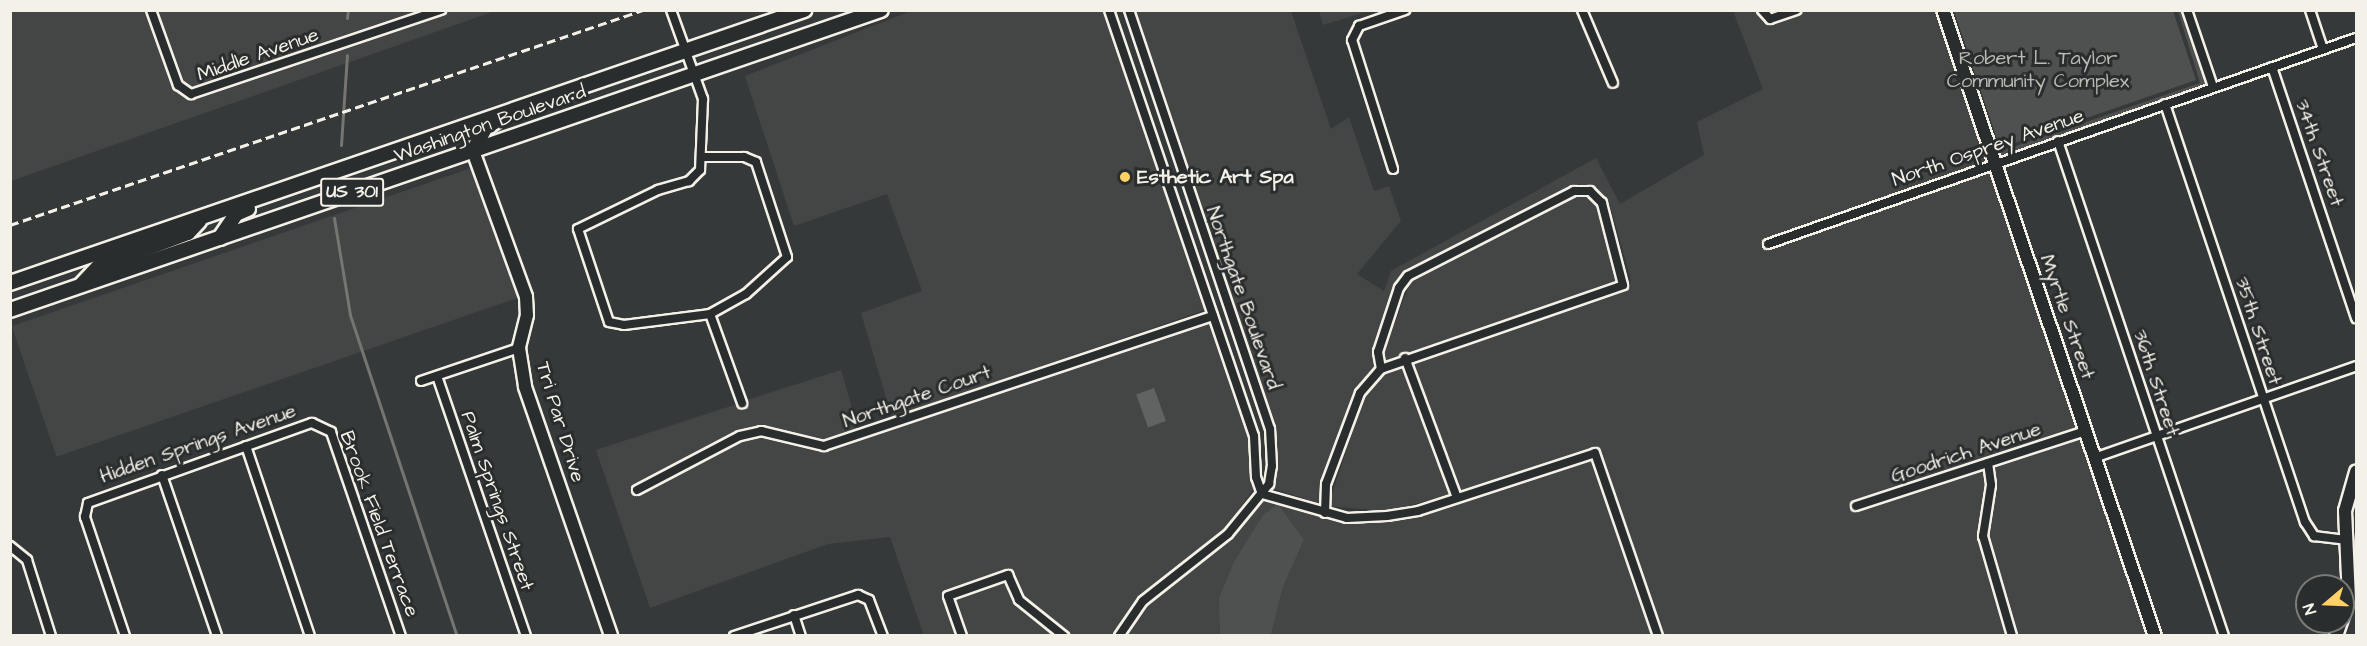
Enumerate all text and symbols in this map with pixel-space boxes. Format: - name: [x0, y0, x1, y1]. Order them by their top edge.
- street label: Middle Avenue: [194, 23, 322, 87]
- park label: Robert L. Taylor Community Complex: [1947, 47, 2129, 94]
- street label: Washington Boulevard: [391, 80, 589, 168]
- street label: 34th Street: [2290, 96, 2348, 210]
- street label: North Osprey Avenue: [1889, 104, 2087, 192]
- place label: Esthetic Art Spa: [1137, 165, 1294, 189]
- marker: Esthetic Art Spa: [1118, 170, 1132, 184]
- road number: US 301: [319, 177, 385, 207]
- street label: Northgate Boulevard: [1200, 203, 1286, 393]
- street label: Myrtle Street: [2034, 251, 2100, 383]
- street label: 35th Street: [2229, 274, 2287, 388]
- street label: 36th Street: [2128, 327, 2184, 439]
- street label: Tri Par Drive: [530, 359, 590, 485]
- street label: Northgate Court: [840, 360, 994, 434]
- street label: Hidden Springs Avenue: [97, 399, 299, 489]
- street label: Palm Springs Street: [455, 408, 539, 594]
- street label: Goodrich Avenue: [1888, 417, 2044, 489]
- street label: Brook Field Terrace: [334, 428, 424, 620]
- north arrow: [2295, 574, 2355, 634]
- text: N: [2298, 601, 2322, 618]

